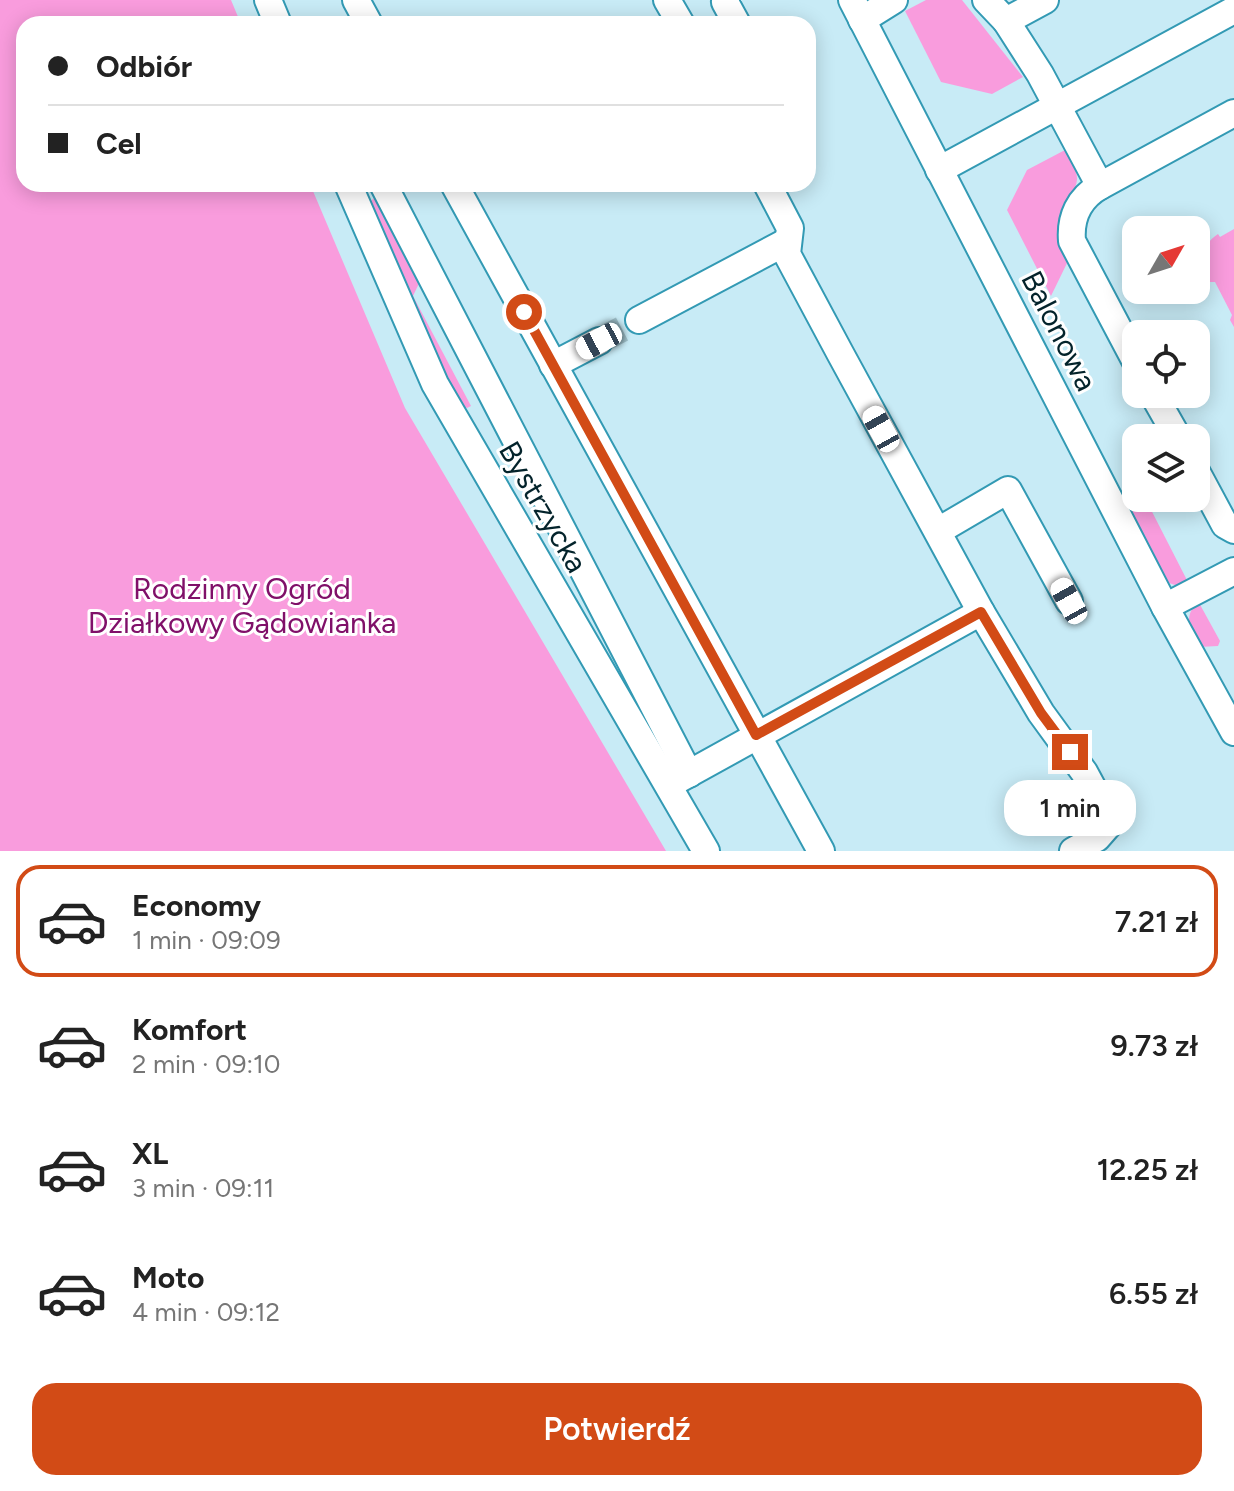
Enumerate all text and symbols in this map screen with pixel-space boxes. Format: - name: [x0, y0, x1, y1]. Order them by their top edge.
- text: Odbiór: [96, 48, 192, 85]
- text: Cel: [96, 125, 142, 162]
- north arrow: [1122, 216, 1210, 304]
- map controls: [1122, 216, 1210, 512]
- street label: Balonowa: [1013, 265, 1105, 397]
- route start: [506, 294, 542, 330]
- car: [572, 319, 626, 363]
- button: locate: [1122, 320, 1210, 408]
- car: [859, 402, 903, 456]
- button: layers: [1122, 424, 1210, 512]
- street label: Bystrzycka: [491, 434, 596, 579]
- park label: Rodzinny Ogród Działkowy Gądowianka: [88, 570, 396, 641]
- car: [1047, 574, 1091, 628]
- route end: [1052, 734, 1088, 770]
- callout: 1 min: [1004, 780, 1136, 836]
- text: 1 min: [1040, 792, 1100, 824]
- icon: car: [36, 885, 108, 957]
- text: Economy: [132, 887, 261, 924]
- text: 7.21 zł: [1115, 903, 1198, 940]
- text: 1 min · 09:09: [132, 924, 281, 956]
- icon: car: [36, 1009, 108, 1081]
- text: Komfort: [132, 1011, 247, 1048]
- text: 9.73 zł: [1111, 1027, 1198, 1064]
- text: 2 min · 09:10: [132, 1048, 280, 1080]
- icon: car: [36, 1133, 108, 1205]
- text: XL: [132, 1135, 168, 1172]
- text: 12.25 zł: [1097, 1151, 1198, 1188]
- text: 3 min · 09:11: [132, 1172, 274, 1204]
- icon: car: [36, 1257, 108, 1329]
- text: Moto: [132, 1259, 204, 1296]
- text: 6.55 zł: [1109, 1275, 1198, 1312]
- text: 4 min · 09:12: [132, 1296, 280, 1328]
- button: Potwierdź: [32, 1383, 1202, 1475]

